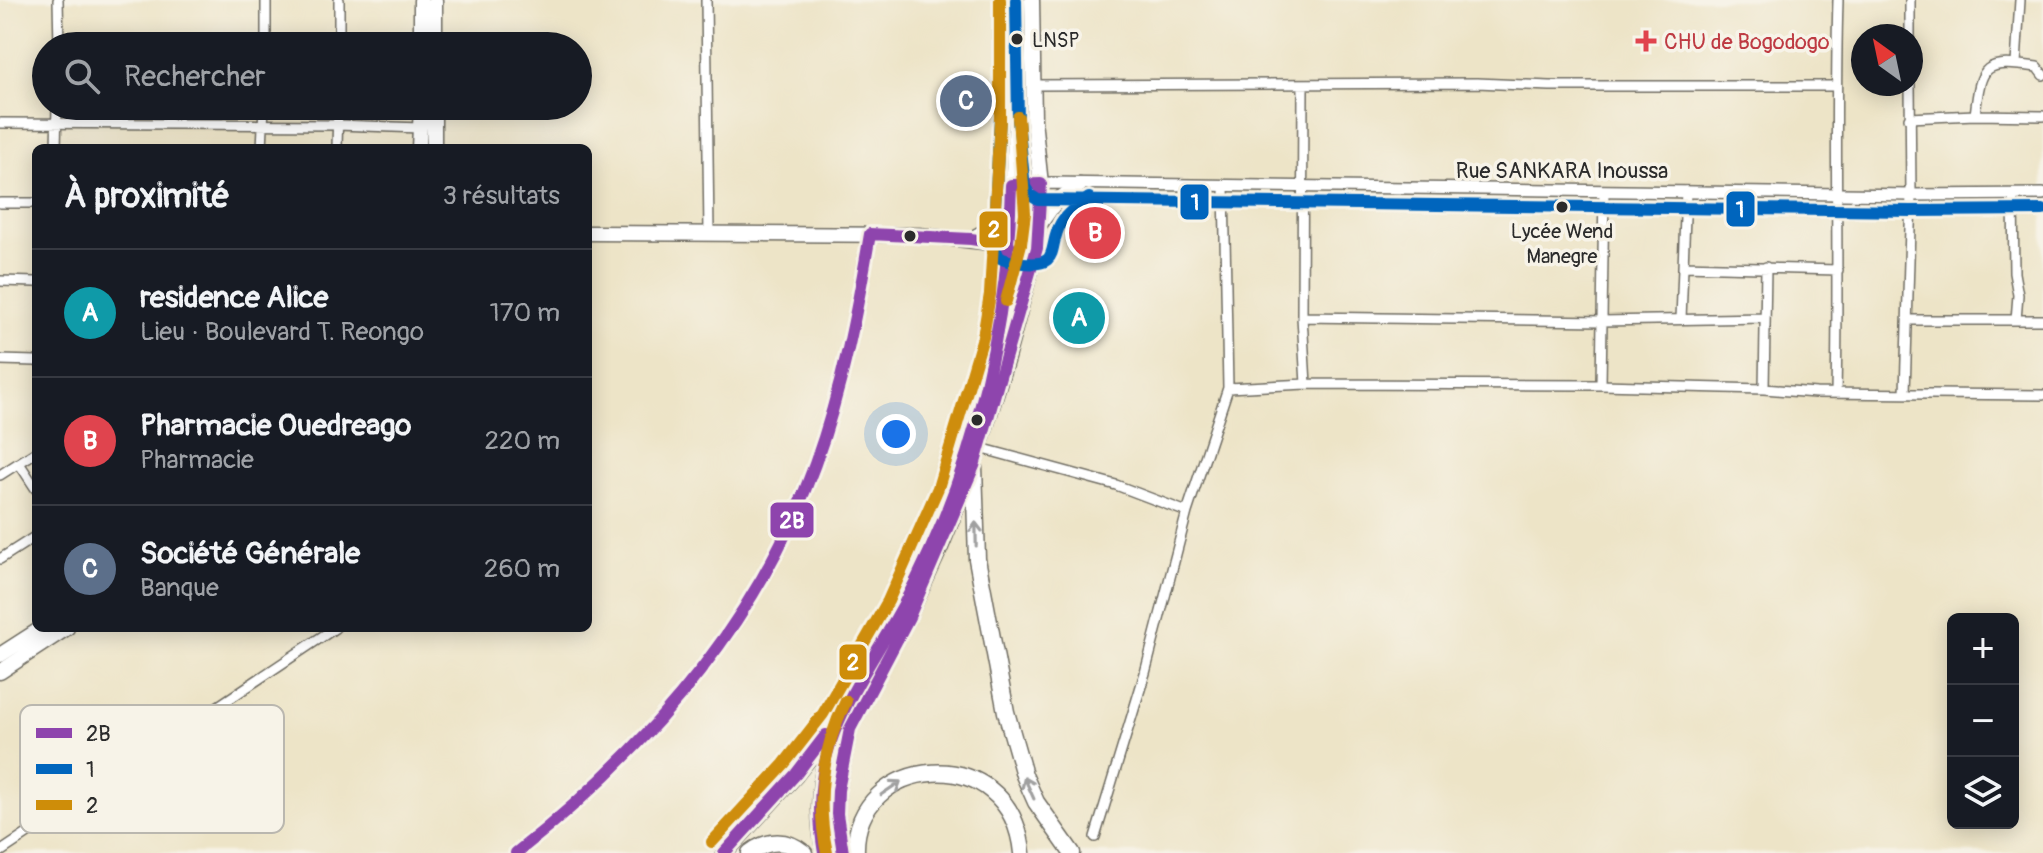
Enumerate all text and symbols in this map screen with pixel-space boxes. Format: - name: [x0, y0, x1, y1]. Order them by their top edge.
- north arrow: [1851, 24, 1923, 96]
- place label: LNSP: [1032, 28, 1080, 53]
- place label: CHU de Bogodogo: [1664, 28, 1830, 56]
- marker: CHU de Bogodogo: [1635, 30, 1657, 52]
- marker: LNSP: [1009, 31, 1025, 47]
- search box: [32, 32, 592, 120]
- icon: search: [60, 54, 104, 98]
- text: Rechercher: [124, 58, 266, 95]
- pin: C: [940, 71, 992, 131]
- street label: Rue SANKARA Inoussa: [1456, 157, 1668, 185]
- text: À proximité: [64, 175, 230, 218]
- text: 3 résultats: [442, 180, 560, 212]
- line badge: 1: [1179, 183, 1210, 221]
- text: 1: [1191, 189, 1199, 217]
- line badge: 1: [1725, 190, 1756, 228]
- text: 1: [1736, 196, 1744, 224]
- marker: Lycée Wend Manegre: [1554, 199, 1570, 215]
- pin: B: [1069, 203, 1121, 263]
- line badge: 2: [978, 210, 1009, 249]
- text: 2: [988, 216, 1000, 244]
- place label: Lycée Wend Manegre: [1511, 219, 1613, 269]
- unlabelled marker: [902, 228, 918, 244]
- text: residence Alice: [140, 279, 328, 316]
- pin: A: [1053, 288, 1105, 348]
- text: A: [82, 297, 98, 329]
- text: 170 m: [490, 297, 560, 329]
- text: Lieu · Boulevard T. Reongo: [140, 316, 424, 348]
- text: Pharmacie Ouedreago: [140, 407, 411, 444]
- unlabelled marker: [969, 412, 985, 428]
- your location: [876, 414, 916, 454]
- text: B: [83, 425, 97, 457]
- text: 220 m: [484, 425, 560, 457]
- text: Pharmacie: [140, 444, 254, 476]
- line badge: 2B: [769, 501, 815, 539]
- text: 2B: [780, 507, 804, 535]
- one-way arrow: [968, 521, 984, 548]
- text: Société Générale: [140, 535, 360, 572]
- text: C: [82, 553, 98, 585]
- text: 260 m: [484, 553, 560, 585]
- text: Banque: [140, 572, 219, 604]
- map controls: [1947, 613, 2019, 829]
- button: +: [1947, 613, 2019, 685]
- line badge: 2: [838, 643, 868, 681]
- text: 2: [847, 649, 859, 677]
- button: −: [1947, 685, 2019, 757]
- legend: [20, 705, 284, 833]
- text: 2B: [86, 720, 111, 748]
- text: 1: [86, 756, 95, 784]
- button: layers: [1947, 757, 2019, 829]
- one-way arrow: [1021, 776, 1036, 801]
- one-way arrow: [880, 780, 902, 797]
- text: 2: [86, 792, 98, 820]

